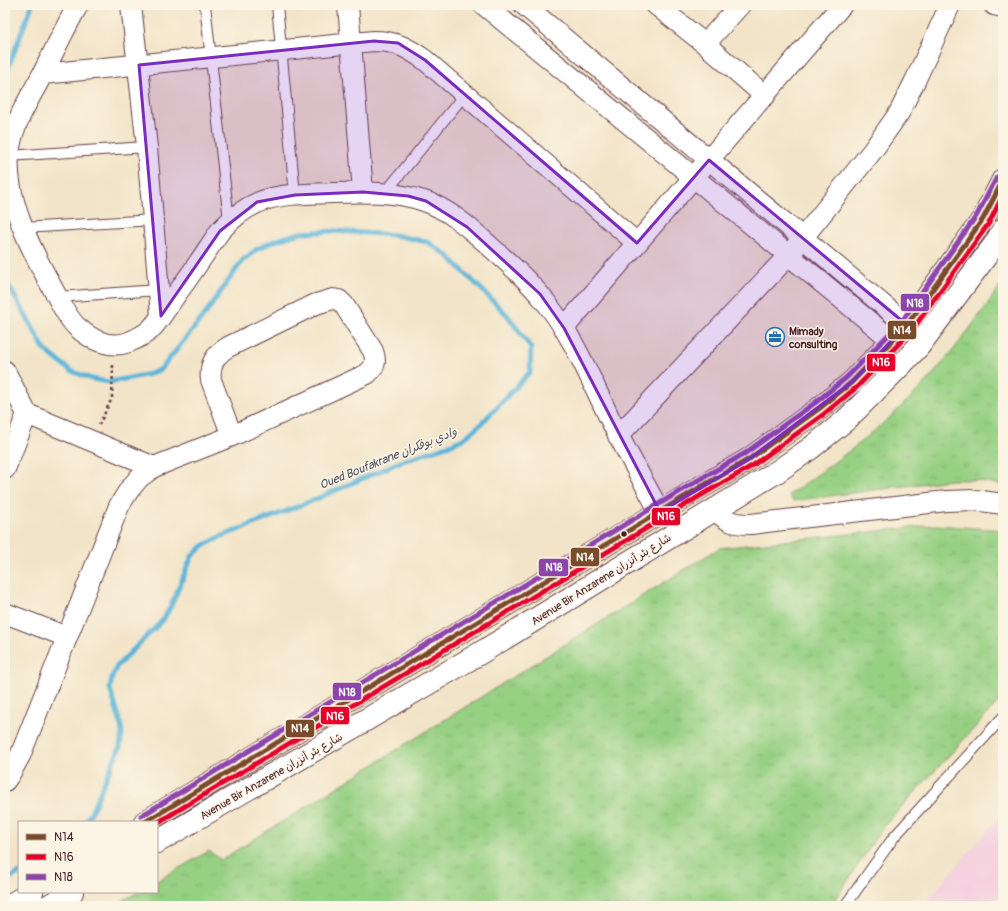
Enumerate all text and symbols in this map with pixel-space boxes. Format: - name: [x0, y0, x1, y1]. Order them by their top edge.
- line badge: N18: [900, 293, 930, 312]
- text: N18: [906, 297, 924, 310]
- line badge: N14: [887, 320, 917, 340]
- text: N14: [893, 324, 912, 337]
- place label: Mimady consulting: [788, 325, 838, 351]
- office icon: Mimady consulting: [764, 326, 786, 348]
- line badge: N16: [866, 353, 896, 372]
- text: N16: [872, 356, 891, 369]
- water label: Oued Boufakrane وادي بوفكران: [317, 424, 460, 494]
- line badge: N16: [651, 507, 681, 526]
- text: N16: [657, 510, 676, 523]
- unlabelled marker: [619, 529, 629, 539]
- street label: Avenue Bir Anzarene شارع بئر أنزران: [529, 531, 675, 630]
- line badge: N14: [570, 547, 600, 567]
- text: N14: [576, 551, 595, 564]
- line badge: N18: [538, 558, 569, 577]
- text: N18: [545, 561, 563, 574]
- line badge: N18: [332, 682, 362, 701]
- text: N18: [338, 686, 356, 699]
- line badge: N16: [320, 706, 350, 725]
- text: N16: [326, 710, 345, 723]
- line badge: N14: [285, 719, 315, 738]
- text: N14: [291, 722, 310, 735]
- street label: Avenue Bir Anzarene شارع بئر أنزران: [198, 730, 346, 824]
- legend: [18, 821, 158, 893]
- text: N14: [54, 830, 74, 845]
- text: N16: [54, 850, 74, 865]
- text: N18: [54, 870, 73, 885]

